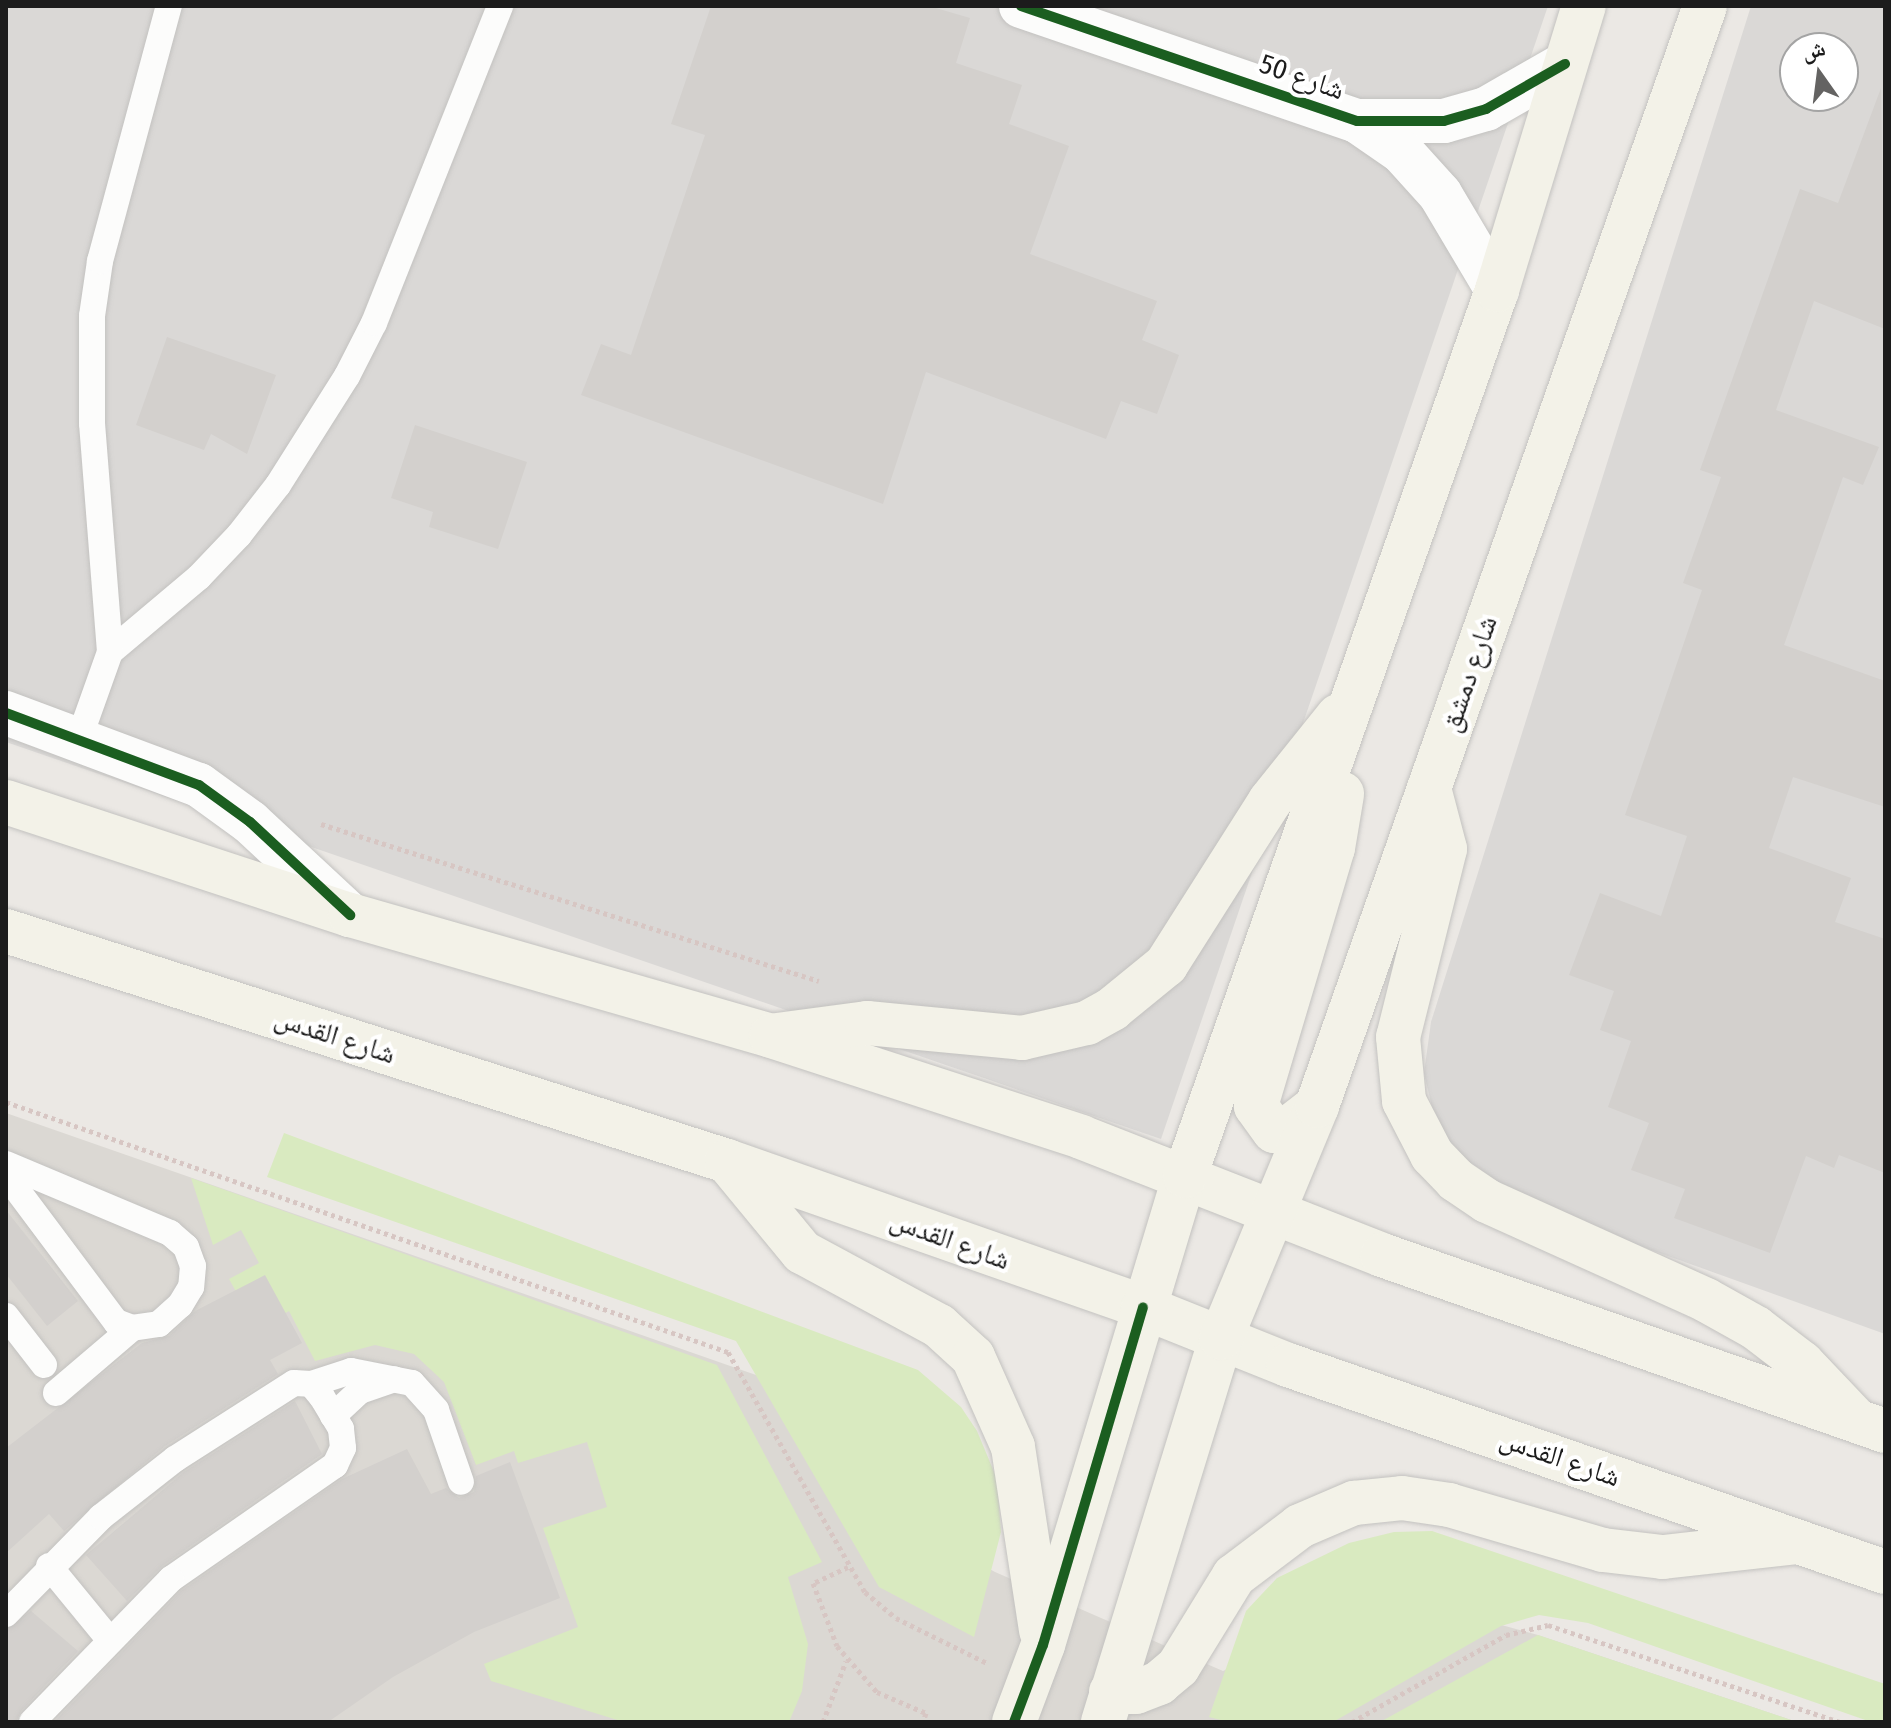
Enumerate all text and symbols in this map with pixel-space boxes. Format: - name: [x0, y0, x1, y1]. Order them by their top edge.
- north arrow: [1779, 32, 1859, 112]
- text: ش: [1799, 34, 1828, 66]
- street label: شارع 50: [1255, 47, 1349, 107]
- street label: شارع دمشق: [1433, 611, 1505, 737]
- street label: شارع القدس: [270, 1001, 400, 1071]
- street label: شارع القدس: [886, 1203, 1014, 1277]
- street label: شارع القدس: [1495, 1422, 1625, 1494]

